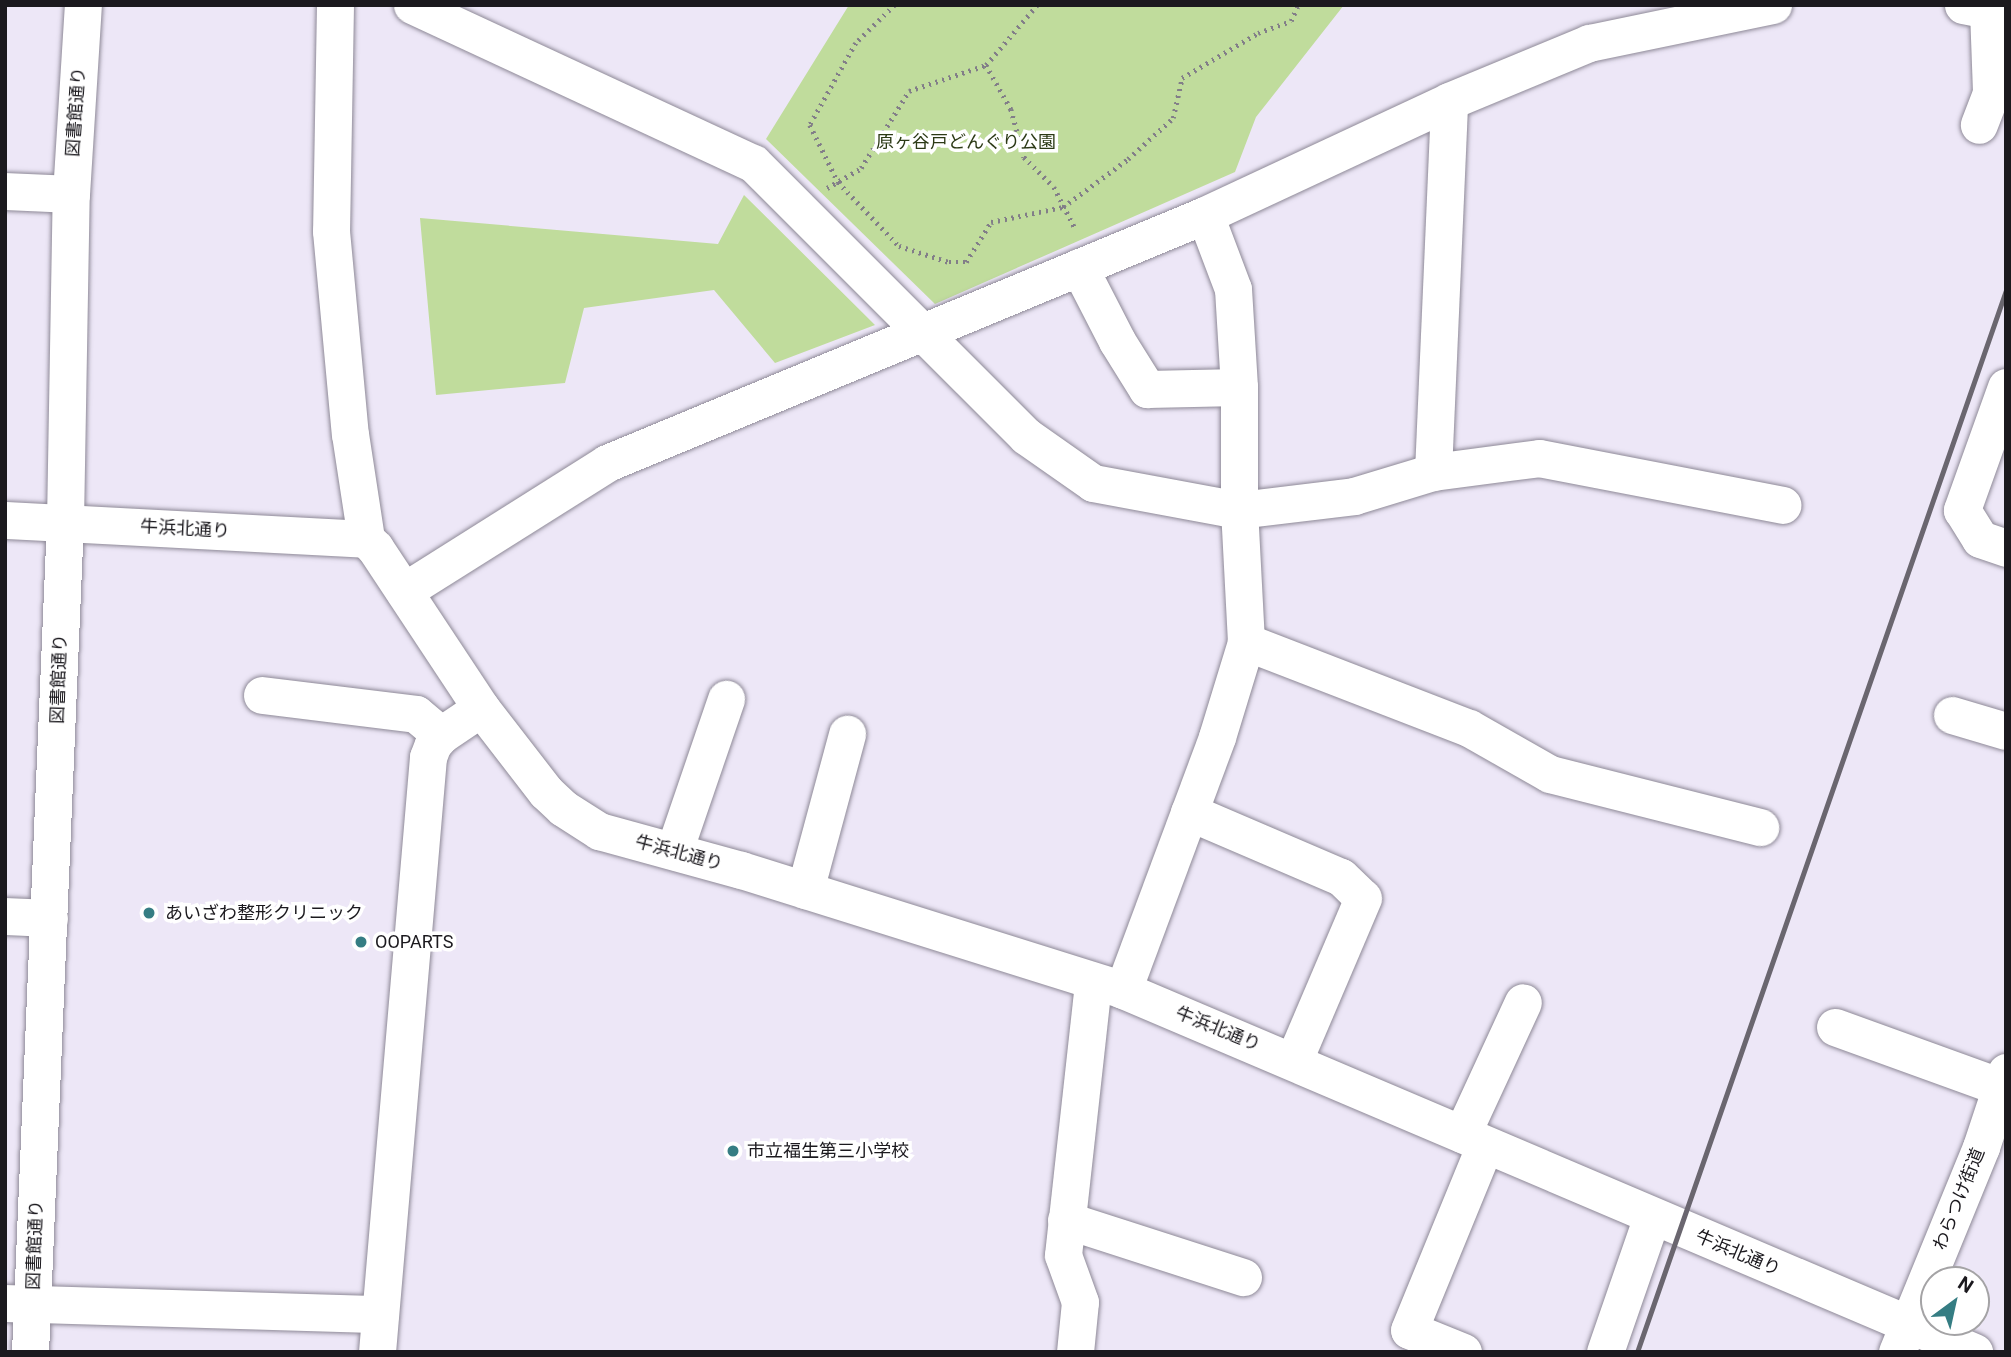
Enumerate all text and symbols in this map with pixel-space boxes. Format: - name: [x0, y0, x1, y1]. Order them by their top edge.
- street label: 図書館通り: [62, 66, 90, 158]
- park label: 原ヶ谷戸どんぐり公園: [876, 131, 1056, 153]
- street label: 牛浜北通り: [139, 516, 231, 542]
- street label: 図書館通り: [47, 634, 71, 724]
- street label: 牛浜北通り: [633, 831, 725, 875]
- place label: あいざわ整形クリニック: [165, 902, 363, 924]
- marker: あいざわ整形クリニック: [139, 903, 159, 923]
- place label: OOPARTS: [375, 931, 453, 953]
- marker: OOPARTS: [353, 934, 369, 950]
- street label: 牛浜北通り: [1172, 1002, 1264, 1056]
- place label: 市立福生第三小学校: [747, 1140, 909, 1162]
- marker: 市立福生第三小学校: [725, 1143, 741, 1159]
- street label: わらつけ街道: [1929, 1145, 1989, 1253]
- street label: 図書館通り: [23, 1200, 47, 1290]
- street label: 牛浜北通り: [1692, 1225, 1784, 1281]
- north arrow: [1920, 1266, 1990, 1336]
- text: N: [1954, 1271, 1978, 1298]

